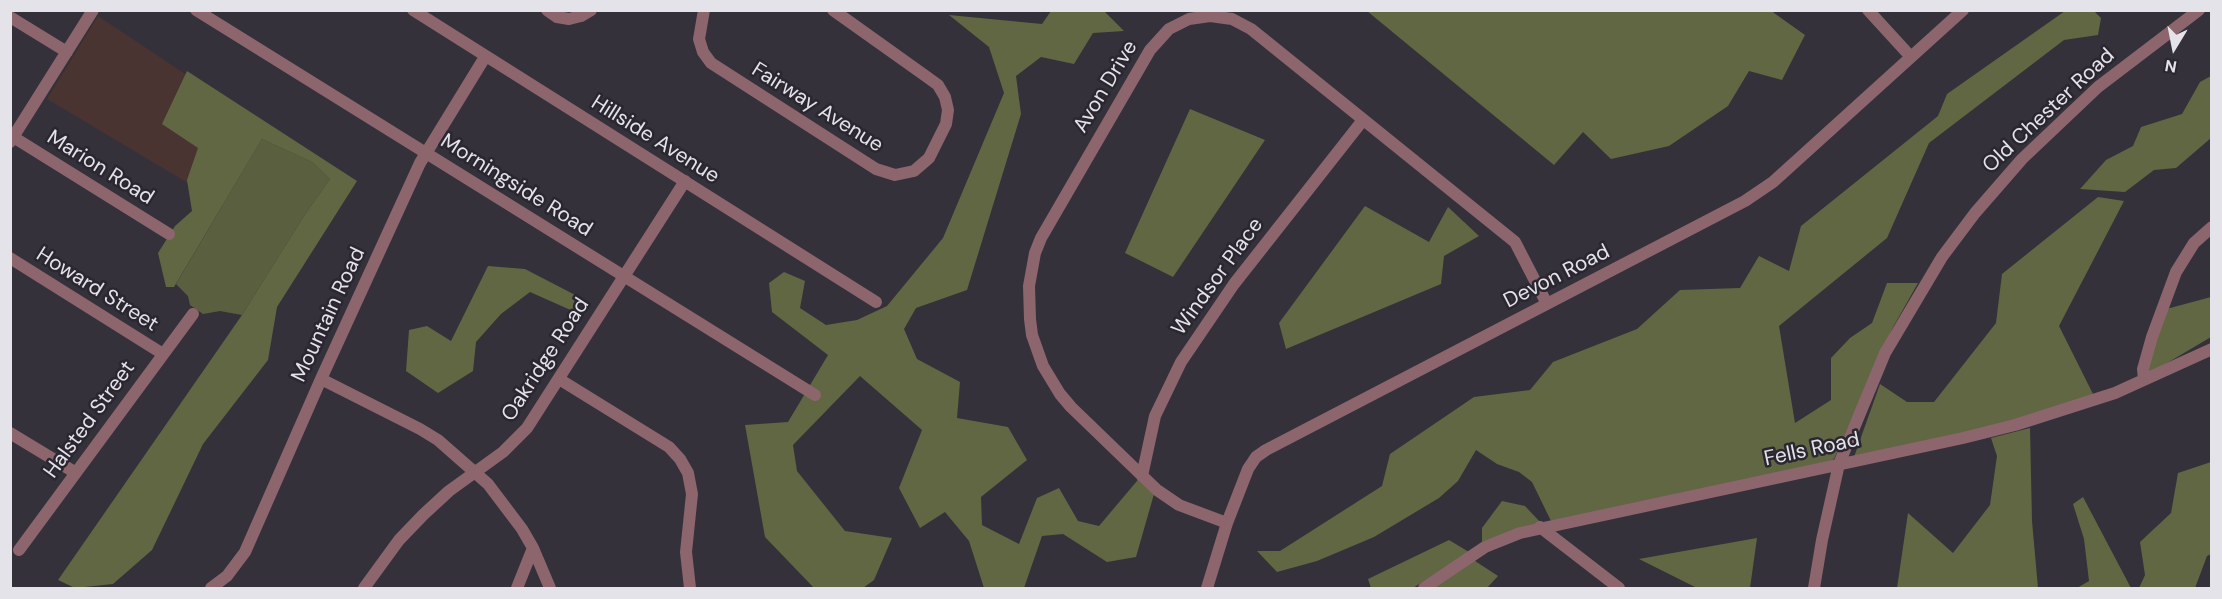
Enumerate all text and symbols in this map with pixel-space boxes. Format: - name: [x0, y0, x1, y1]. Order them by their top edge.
- north arrow: [2144, 18, 2204, 78]
- street label: Avon Drive: [1069, 36, 1143, 138]
- street label: Old Chester Road: [1978, 43, 2120, 179]
- text: N: [2163, 55, 2178, 78]
- street label: Fairway Avenue: [747, 58, 887, 158]
- street label: Hillside Avenue: [586, 91, 724, 189]
- street label: Marion Road: [42, 125, 158, 211]
- street label: Morningside Road: [436, 129, 596, 243]
- street label: Windsor Place: [1167, 213, 1269, 341]
- street label: Devon Road: [1500, 240, 1614, 314]
- street label: Howard Street: [31, 242, 163, 338]
- street label: Mountain Road: [287, 244, 371, 386]
- street label: Oakridge Road: [497, 294, 595, 426]
- street label: Halsted Street: [39, 357, 141, 483]
- street label: Fells Road: [1762, 428, 1862, 472]

